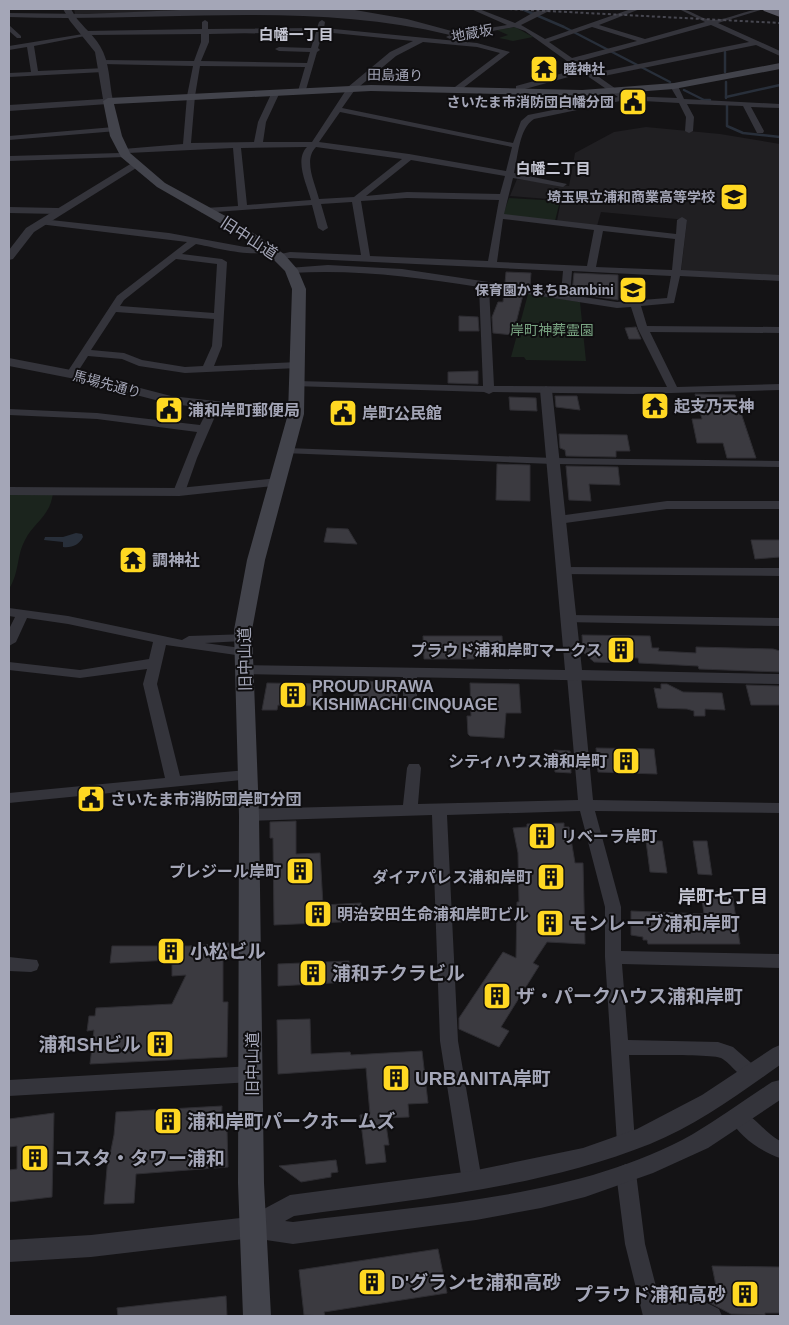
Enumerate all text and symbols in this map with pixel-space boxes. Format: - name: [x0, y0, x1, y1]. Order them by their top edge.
- street label: 地蔵坂: [450, 21, 494, 45]
- district label: 白幡一丁目: [258, 26, 334, 43]
- temple icon: 睦神社: [529, 54, 559, 84]
- place label: 睦神社: [563, 61, 605, 77]
- street label: 田島通り: [367, 67, 423, 83]
- public building icon: さいたま市消防団白幡分団: [618, 87, 648, 117]
- place label: さいたま市消防団白幡分団: [446, 94, 614, 110]
- district label: 白幡二丁目: [515, 160, 591, 177]
- school or university icon: 埼玉県立浦和商業高等学校: [719, 182, 749, 212]
- place label: 埼玉県立浦和商業高等学校: [547, 189, 715, 205]
- street label: 旧中山道: [218, 213, 280, 263]
- school or university icon: 保育園かまちBambini: [618, 275, 648, 305]
- place label: 保育園かまちBambini: [475, 282, 614, 298]
- park label: 岸町神葬霊園: [510, 322, 594, 338]
- street label: 馬場先通り: [71, 367, 143, 401]
- temple icon: 起支乃天神: [640, 391, 670, 421]
- public building icon: 浦和岸町郵便局: [154, 395, 184, 425]
- place label: 起支乃天神: [674, 397, 754, 415]
- public building icon: 岸町公民館: [328, 398, 358, 428]
- place label: 浦和岸町郵便局: [188, 401, 300, 419]
- place label: 岸町公民館: [362, 405, 442, 422]
- temple icon: 調神社: [118, 545, 148, 575]
- place label: 調神社: [152, 551, 200, 569]
- street label: 旧中山道: [236, 627, 254, 691]
- building icon: プラウド浦和岸町マークス: [606, 635, 636, 665]
- place label: プラウド浦和岸町マークス: [410, 641, 602, 659]
- place label: PROUD URAWA KISHIMACHI CINQUAGE: [312, 678, 498, 713]
- building icon: PROUD URAWA KISHIMACHI CINQUAGE: [278, 680, 308, 710]
- building icon: シティハウス浦和岸町: [611, 746, 641, 776]
- place label: シティハウス浦和岸町: [448, 752, 607, 770]
- public building icon: さいたま市消防団岸町分団: [76, 784, 106, 814]
- place label: さいたま市消防団岸町分団: [110, 791, 302, 808]
- building icon: リベーラ岸町: [527, 821, 557, 851]
- place label: リベーラ岸町: [561, 828, 657, 845]
- building icon: プレジール岸町: [285, 856, 315, 886]
- building icon: ダイアパレス浦和岸町: [536, 862, 566, 892]
- place label: プレジール岸町: [169, 863, 281, 880]
- place label: ダイアパレス浦和岸町: [372, 868, 532, 886]
- district label: 岸町七丁目: [678, 887, 768, 907]
- building icon: 明治安田生命浦和岸町ビル: [303, 899, 333, 929]
- place label: 明治安田生命浦和岸町ビル: [337, 905, 529, 923]
- building icon: モンレーヴ浦和岸町: [535, 908, 565, 938]
- place label: モンレーヴ浦和岸町: [569, 913, 740, 934]
- building icon: 小松ビル: [156, 936, 186, 966]
- place label: 小松ビル: [190, 941, 266, 962]
- building icon: 浦和チクラビル: [298, 958, 328, 988]
- place label: 浦和チクラビル: [332, 963, 465, 984]
- building icon: ザ・パークハウス浦和岸町: [482, 981, 512, 1011]
- place label: ザ・パークハウス浦和岸町: [516, 986, 743, 1007]
- building icon: 浦和SHビル: [145, 1029, 175, 1059]
- street label: 旧中山道: [244, 1032, 261, 1096]
- place label: 浦和SHビル: [39, 1034, 141, 1055]
- building icon: URBANITA岸町: [381, 1063, 411, 1093]
- place label: URBANITA岸町: [415, 1068, 551, 1089]
- building icon: 浦和岸町パークホームズ: [153, 1106, 183, 1136]
- place label: 浦和岸町パークホームズ: [187, 1111, 395, 1132]
- building icon: コスタ・タワー浦和: [20, 1143, 50, 1173]
- place label: コスタ・タワー浦和: [54, 1148, 225, 1169]
- building icon: D'グランセ浦和高砂: [357, 1267, 387, 1297]
- place label: D'グランセ浦和高砂: [391, 1272, 561, 1293]
- building icon: プラウド浦和高砂: [730, 1279, 760, 1309]
- place label: プラウド浦和高砂: [574, 1284, 726, 1305]

